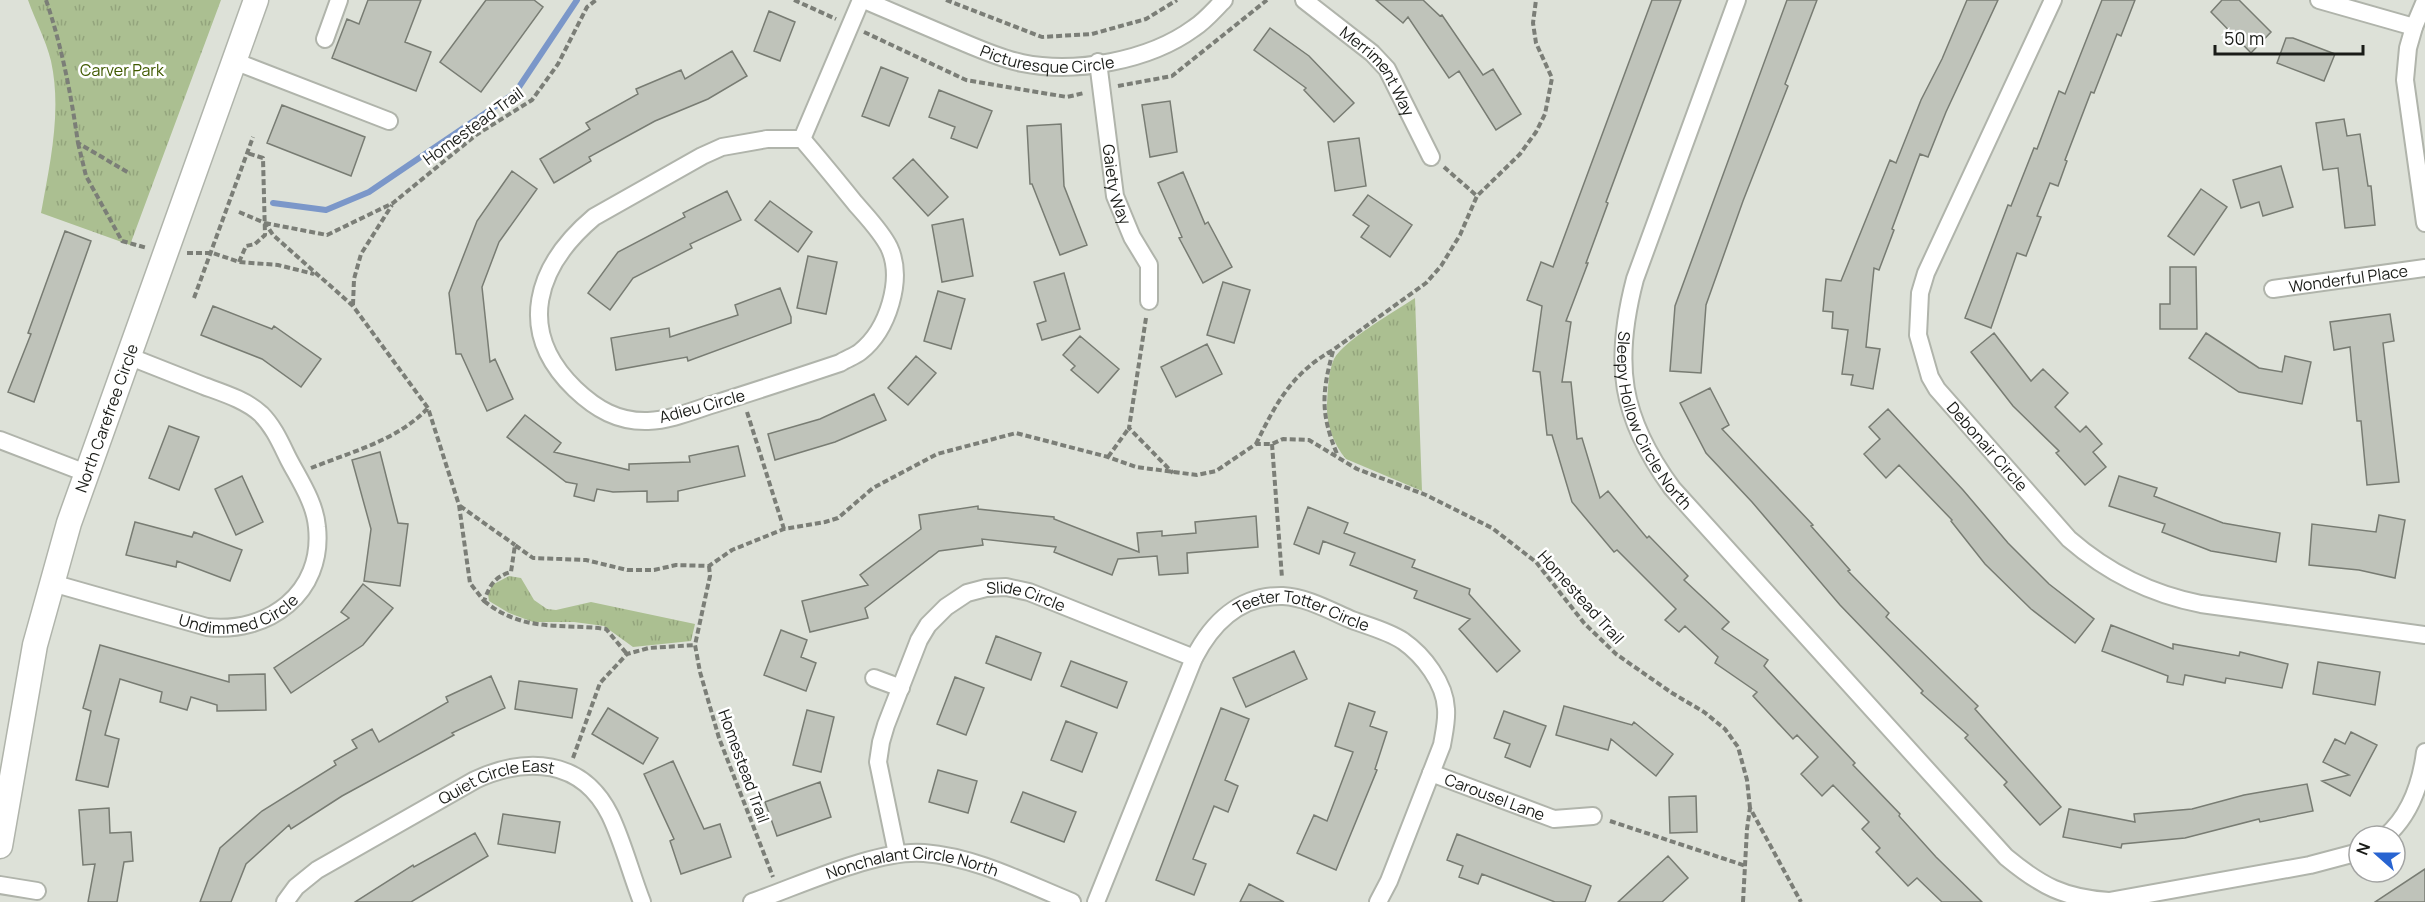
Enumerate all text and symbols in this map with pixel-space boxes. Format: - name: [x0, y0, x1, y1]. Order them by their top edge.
- scale bar: [2215, 18, 2364, 56]
- street label: Merriment Way: [1335, 21, 1420, 120]
- text: 50 m: [2224, 26, 2264, 50]
- street label: Picturesque Circle: [977, 40, 1116, 78]
- park label: Carver Park: [80, 59, 165, 81]
- street label: Homestead Trail: [418, 82, 528, 170]
- street label: Gaiety Way: [1098, 143, 1137, 228]
- street label: Wonderful Place: [2287, 259, 2409, 298]
- street label: Sleepy Hollow Circle North: [1612, 330, 1697, 514]
- street label: North Carefree Circle: [70, 341, 143, 496]
- street label: Adieu Circle: [657, 384, 747, 428]
- street label: Debonair Circle: [1942, 397, 2033, 496]
- street label: Homestead Trail: [1533, 545, 1629, 649]
- street label: Slide Circle: [986, 576, 1069, 617]
- street label: Teeter Totter Circle: [1229, 585, 1372, 636]
- street label: Undimmed Circle: [176, 589, 303, 639]
- street label: Homestead Trail: [713, 706, 775, 826]
- street label: Quiet Circle East: [434, 755, 557, 810]
- street label: Carousel Lane: [1441, 768, 1548, 826]
- north arrow: [2347, 824, 2407, 884]
- text: N: [2351, 839, 2375, 858]
- text: Nonchalant Circle North: [823, 842, 1002, 884]
- street label: Nonchalant Circle North: [824, 865, 1000, 887]

